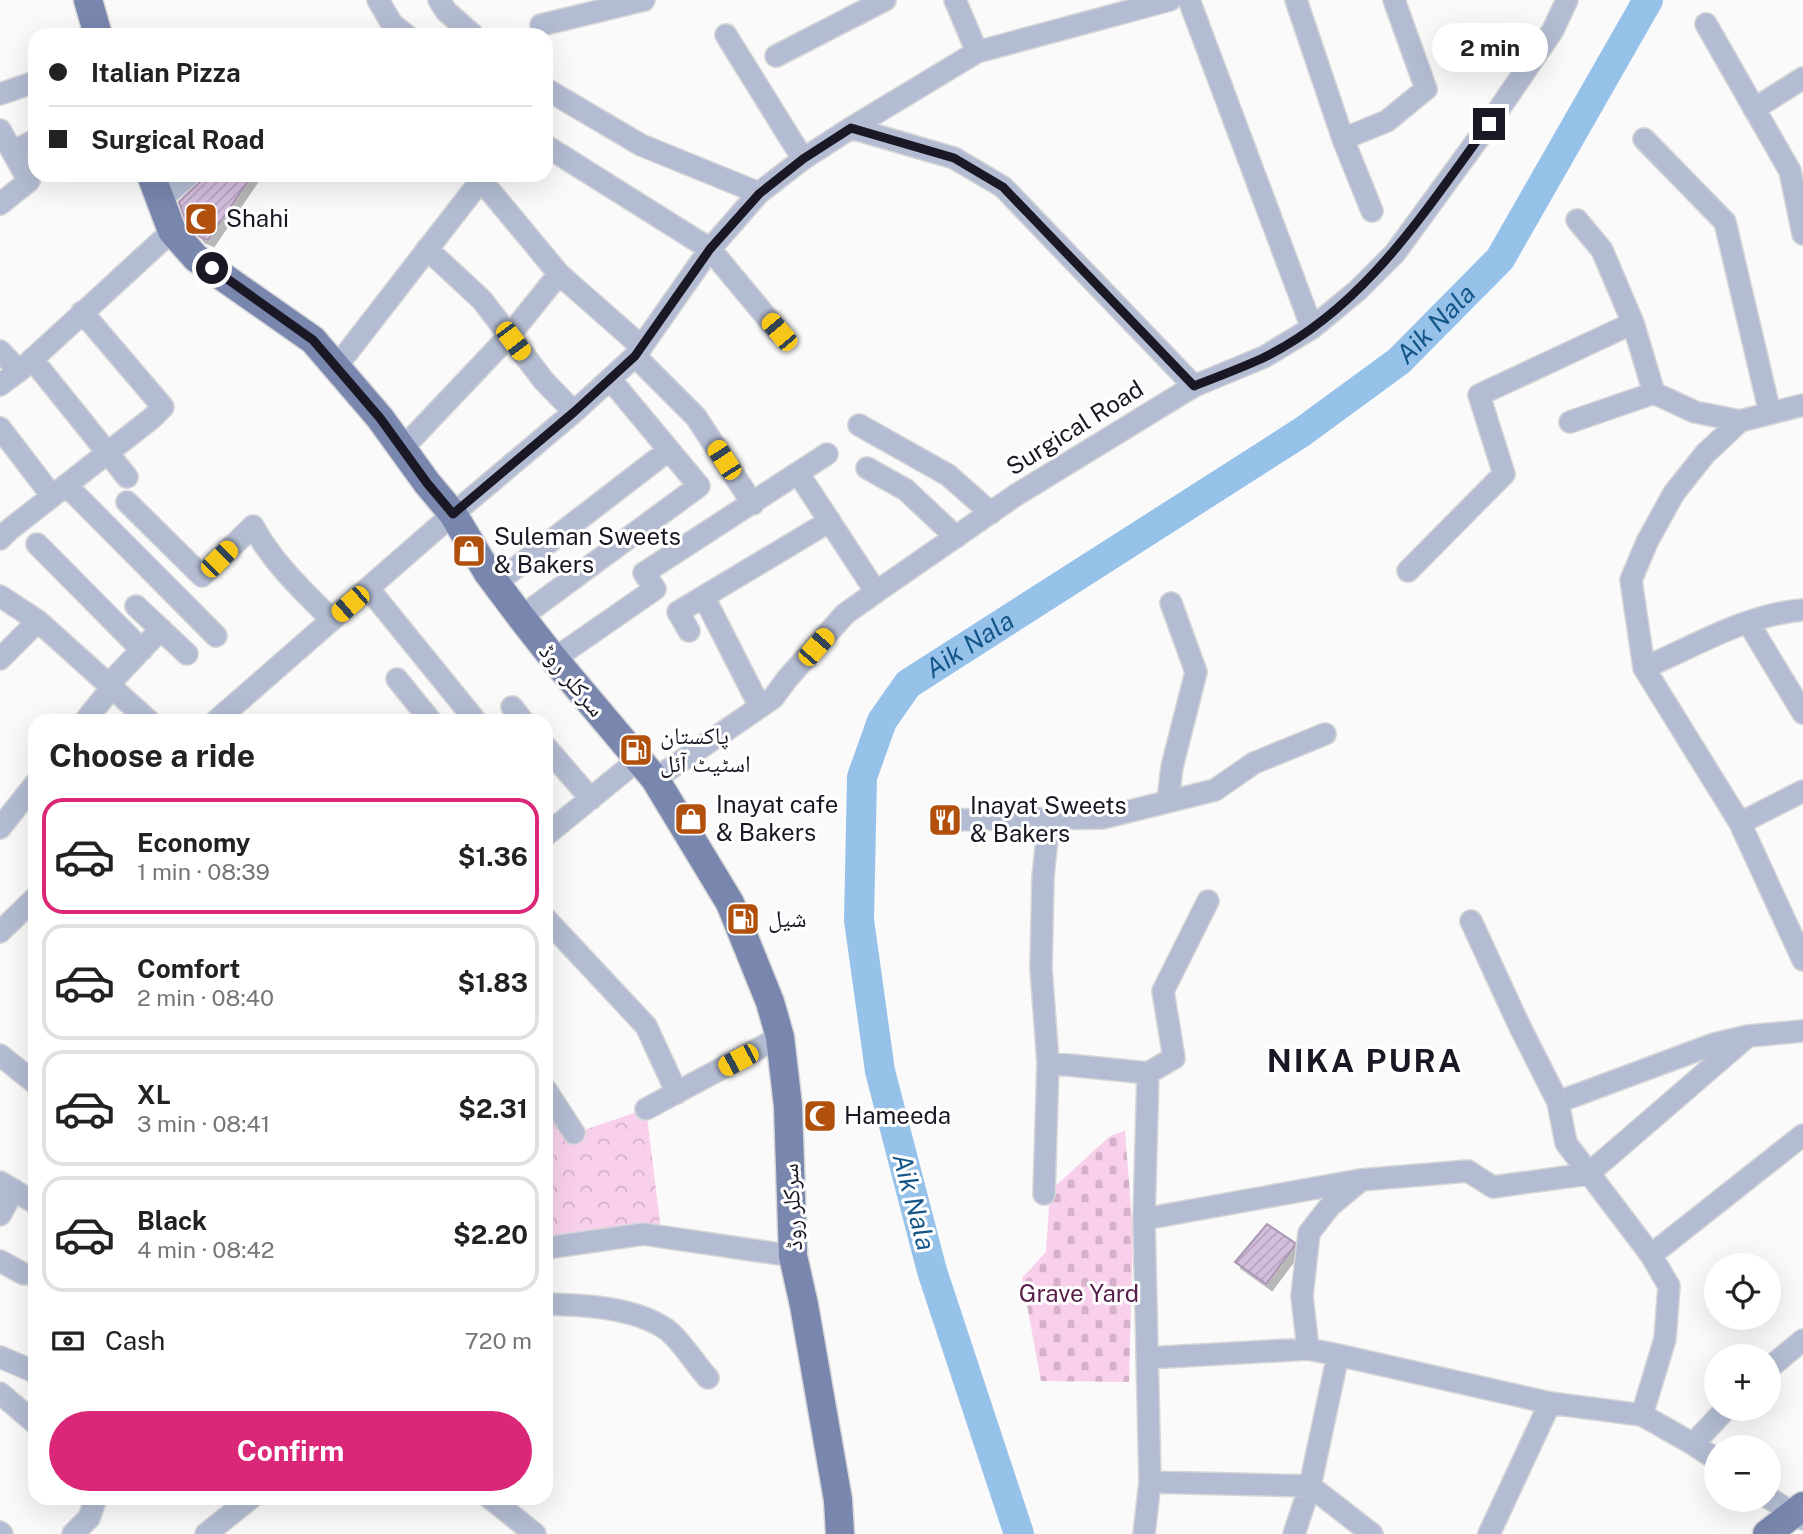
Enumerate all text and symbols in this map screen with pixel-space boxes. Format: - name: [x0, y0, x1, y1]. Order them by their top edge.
- callout: 2 min: [1431, 23, 1547, 72]
- text: 2 min: [1460, 34, 1520, 61]
- text: Italian Pizza: [91, 57, 241, 88]
- route end: [1473, 108, 1505, 140]
- text: Surgical Road: [91, 124, 265, 155]
- mosque icon: Shahi: [182, 200, 220, 238]
- place label: Shahi: [226, 204, 289, 232]
- route start: [196, 252, 228, 284]
- water label: Aik Nala: [1390, 277, 1481, 370]
- car: [758, 309, 801, 355]
- car: [492, 318, 535, 364]
- street label: Surgical Road: [1001, 374, 1148, 480]
- car: [704, 437, 745, 483]
- place label: Suleman Sweets & Bakers: [494, 522, 681, 578]
- shop icon: Suleman Sweets & Bakers: [450, 532, 488, 570]
- car: [197, 537, 242, 581]
- car: [328, 582, 373, 626]
- water label: Aik Nala: [919, 604, 1019, 684]
- car: [795, 624, 838, 670]
- street label: سرکلر روڈ: [534, 637, 612, 722]
- place label: پاکستان اسٹیٹ آئل: [660, 721, 751, 778]
- fuel station icon: پاکستان اسٹیٹ آئل: [617, 731, 655, 769]
- text: Choose a ride: [49, 737, 255, 774]
- place label: Inayat cafe & Bakers: [716, 790, 838, 846]
- place label: Inayat Sweets & Bakers: [970, 791, 1127, 847]
- shop icon: Inayat cafe & Bakers: [672, 800, 710, 838]
- restaurant icon: Inayat Sweets & Bakers: [926, 801, 964, 839]
- icon: car: [53, 825, 116, 888]
- text: Economy: [137, 827, 250, 858]
- text: $1.36: [458, 841, 528, 872]
- text: 1 min · 08:39: [137, 858, 270, 885]
- fuel station icon: شیل: [724, 900, 762, 938]
- place label: شیل: [768, 904, 807, 933]
- icon: car: [53, 951, 116, 1014]
- text: Comfort: [137, 953, 240, 984]
- text: $1.83: [458, 967, 528, 998]
- text: 2 min · 08:40: [137, 984, 274, 1011]
- car: [715, 1041, 762, 1079]
- district label: NIKA PURA: [1267, 1042, 1463, 1079]
- icon: car: [53, 1077, 116, 1140]
- text: XL: [137, 1079, 171, 1110]
- text: $2.31: [458, 1093, 528, 1124]
- mosque icon: Hameeda: [801, 1097, 839, 1135]
- place label: Hameeda: [844, 1101, 951, 1129]
- text: 3 min · 08:41: [137, 1110, 270, 1137]
- water label: Aik Nala: [887, 1150, 942, 1254]
- street label: سرکلر روڈ: [775, 1163, 807, 1251]
- icon: car: [53, 1203, 116, 1266]
- text: Black: [137, 1205, 207, 1236]
- text: $2.20: [453, 1219, 528, 1250]
- text: 4 min · 08:42: [137, 1236, 274, 1263]
- map controls: [1704, 1253, 1781, 1512]
- button: locate: [1704, 1253, 1781, 1330]
- park label: Grave Yard: [1019, 1279, 1139, 1307]
- icon: cash: [49, 1322, 87, 1360]
- text: Cash: [105, 1325, 165, 1356]
- text: 720 m: [465, 1327, 532, 1354]
- button: +: [1704, 1344, 1781, 1421]
- button: Confirm: [49, 1411, 532, 1491]
- button: −: [1704, 1435, 1781, 1512]

